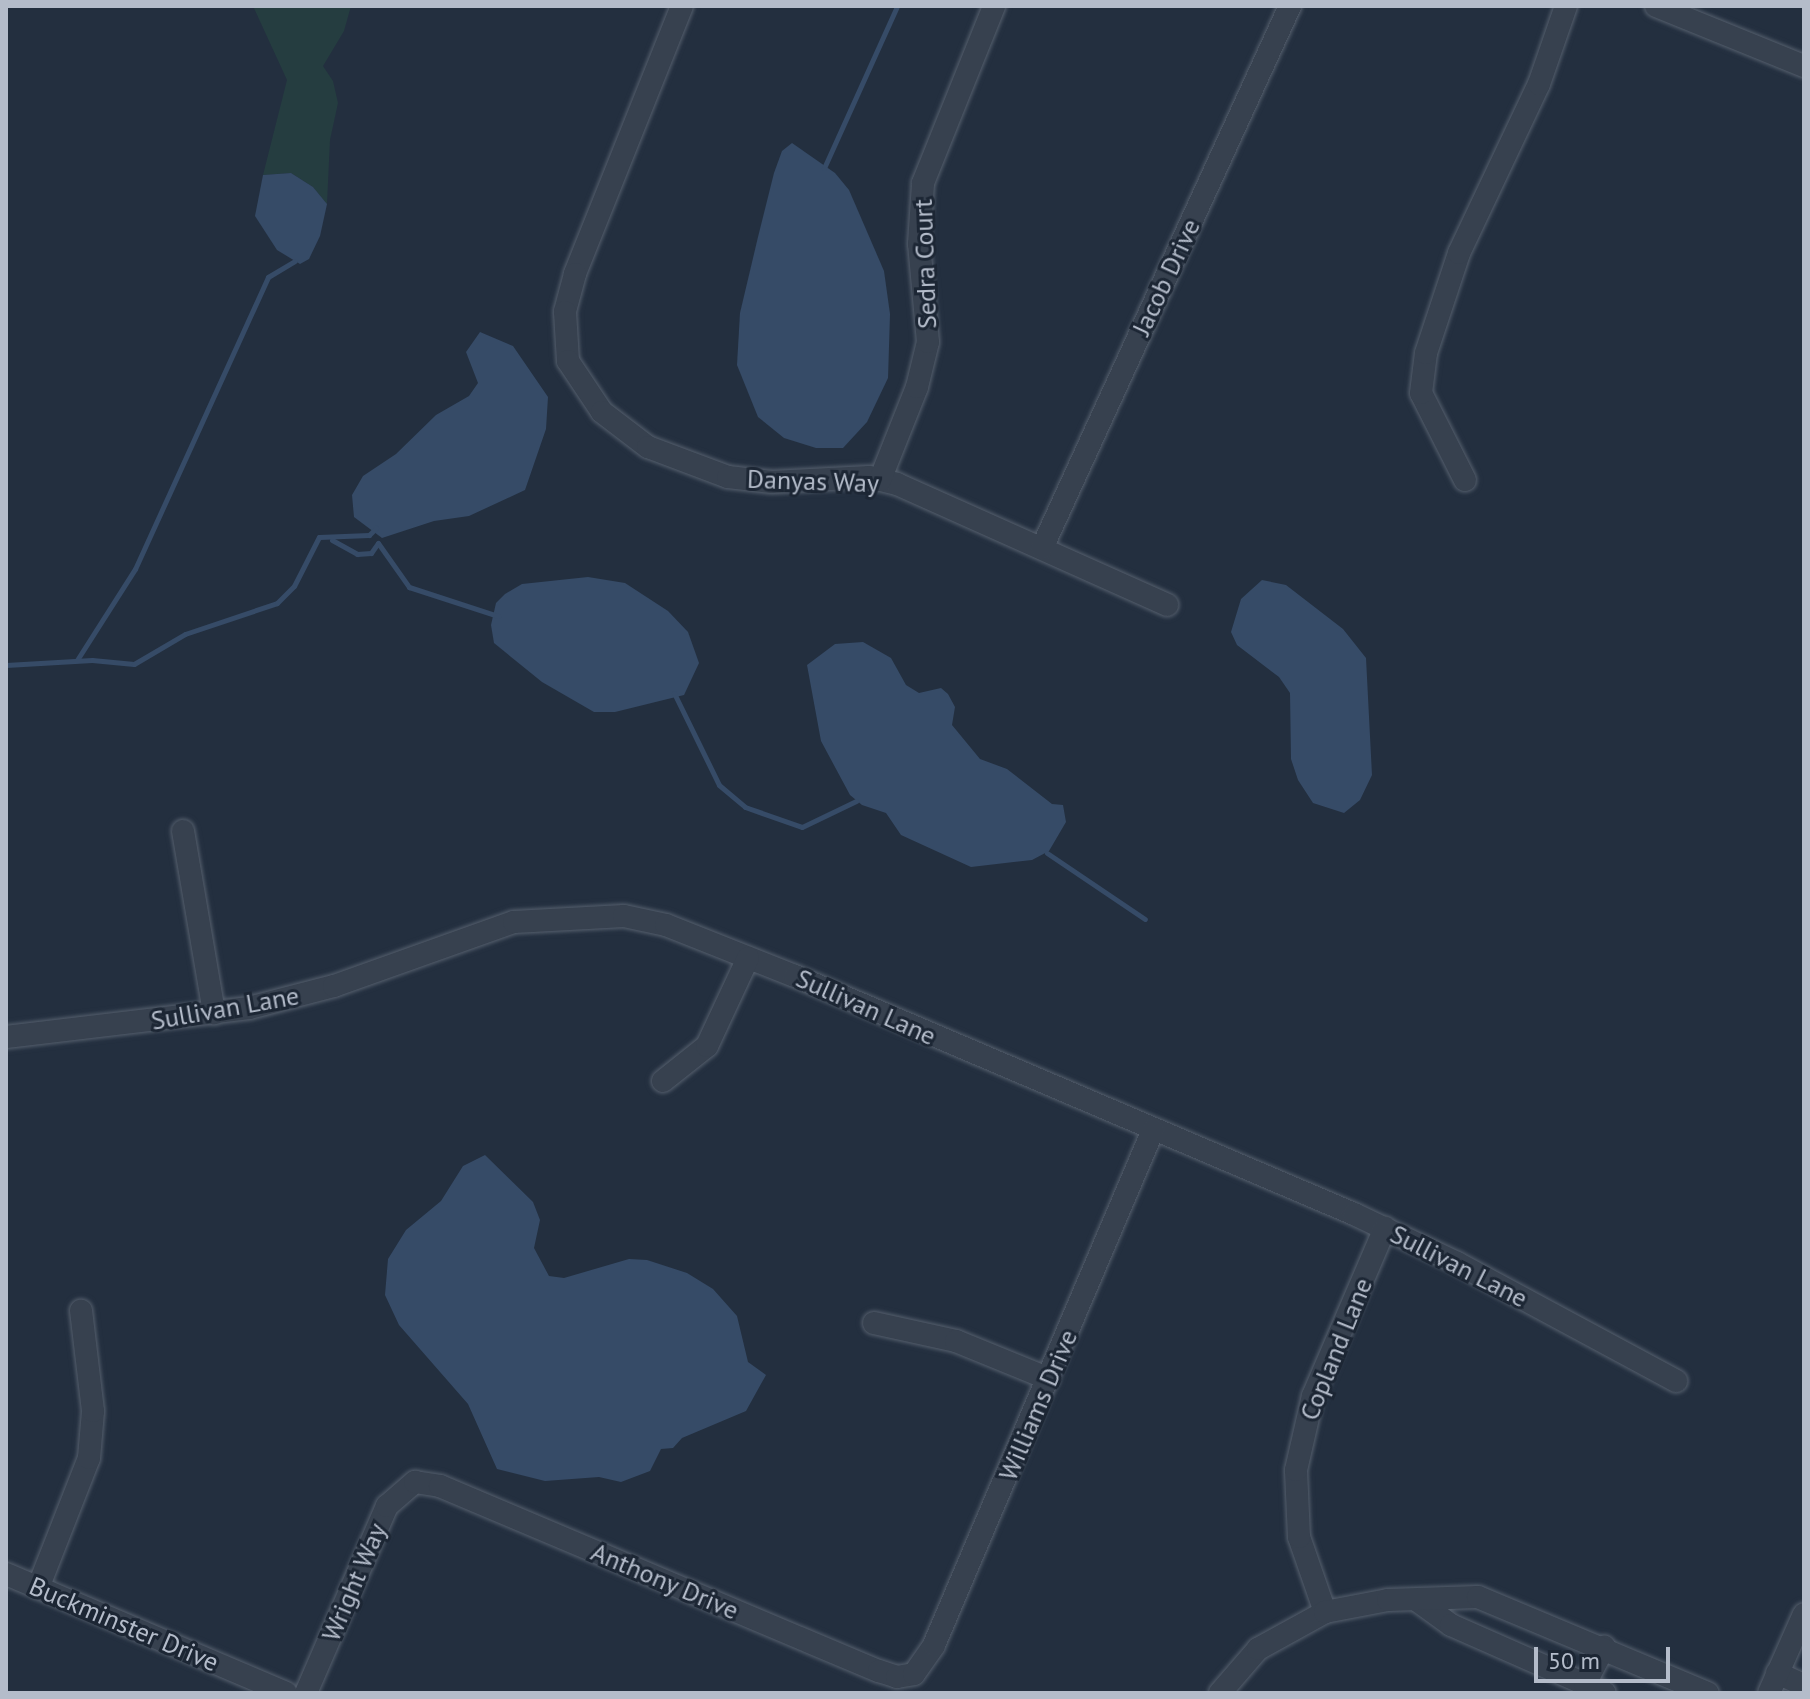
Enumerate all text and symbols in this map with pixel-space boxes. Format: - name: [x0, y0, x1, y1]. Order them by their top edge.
- street label: Sedra Court: [907, 198, 943, 330]
- street label: Jacob Drive: [1125, 214, 1207, 340]
- street label: Danyas Way: [746, 463, 880, 499]
- street label: Sullivan Lane: [791, 962, 941, 1052]
- street label: Sullivan Lane: [149, 980, 301, 1036]
- street label: Sullivan Lane: [1385, 1218, 1533, 1314]
- street label: Copland Lane: [1293, 1273, 1379, 1425]
- street label: Williams Drive: [992, 1325, 1084, 1485]
- street label: Wright Way: [315, 1518, 393, 1646]
- street label: Anthony Drive: [586, 1536, 744, 1626]
- street label: Buckminster Drive: [25, 1570, 223, 1678]
- scale bar: [1538, 1631, 1674, 1681]
- text: 50 m: [1548, 1645, 1600, 1676]

